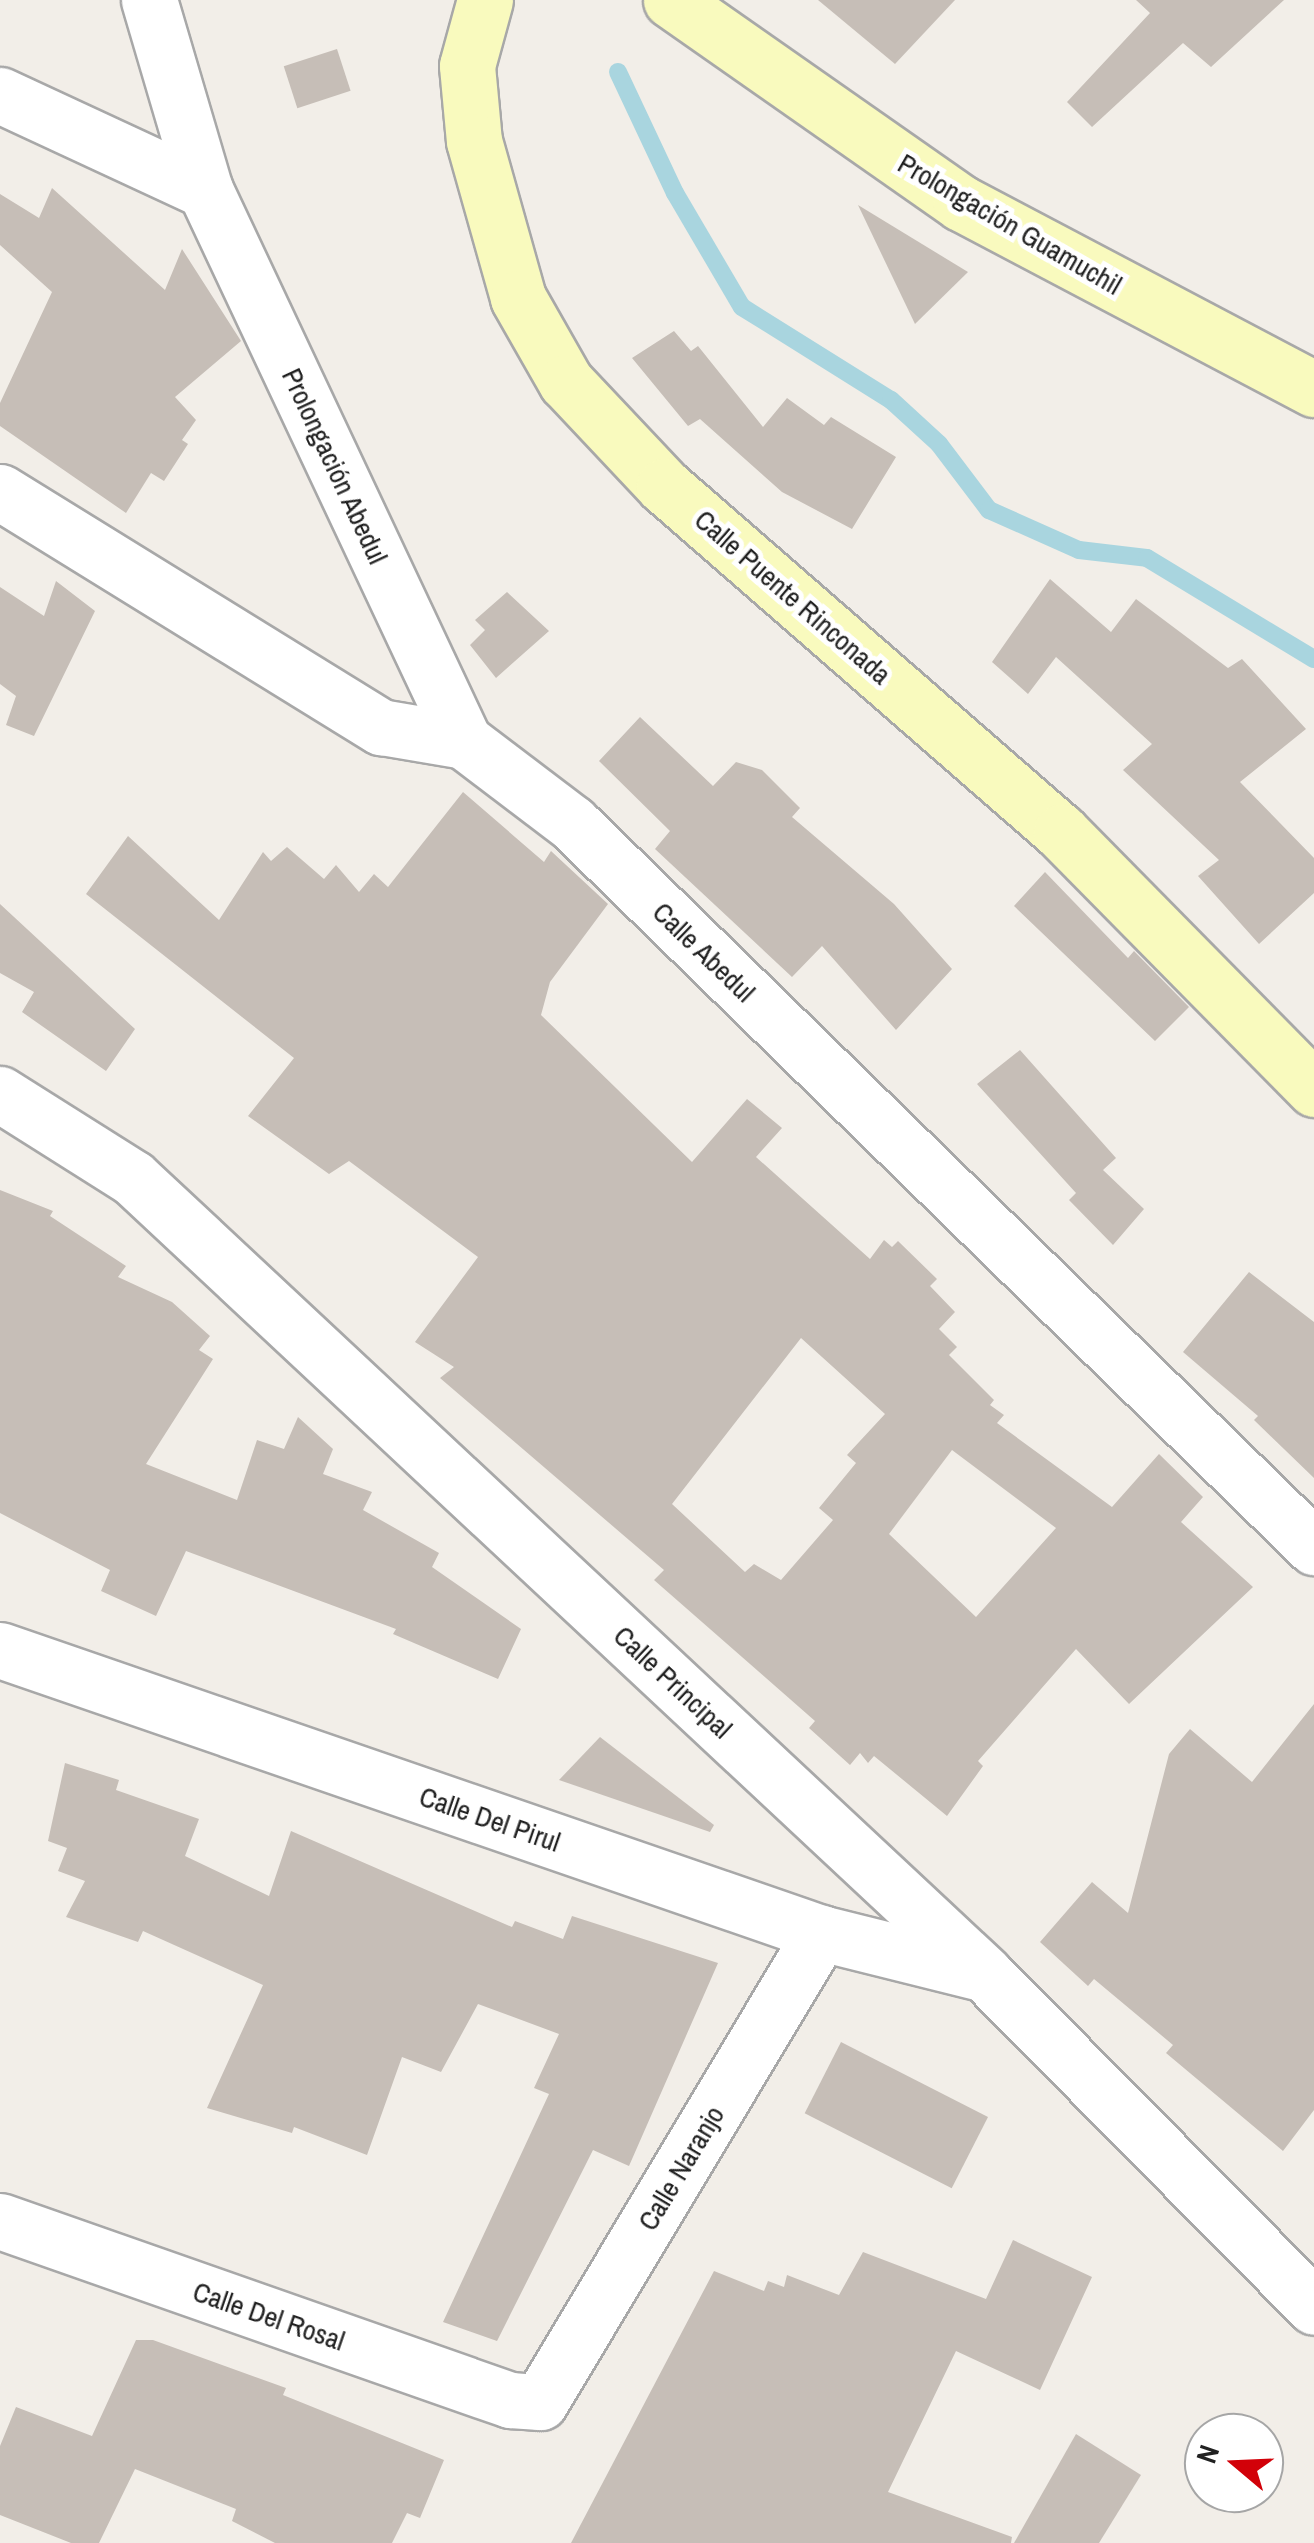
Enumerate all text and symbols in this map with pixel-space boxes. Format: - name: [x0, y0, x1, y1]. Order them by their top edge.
- street label: Prolongación Guamuchil: [892, 146, 1128, 302]
- street label: Prolongación Abedul: [275, 362, 395, 570]
- street label: Calle Puente Rinconada: [688, 503, 898, 691]
- street label: Calle Abedul: [646, 895, 762, 1009]
- street label: Calle Principal: [607, 1619, 739, 1745]
- street label: Calle Del Pirul: [415, 1779, 565, 1859]
- street label: Calle Naranjo: [631, 2100, 731, 2236]
- street label: Calle Del Rosal: [189, 2274, 349, 2358]
- north arrow: [1184, 2413, 1284, 2513]
- text: N: [1187, 2440, 1228, 2468]

